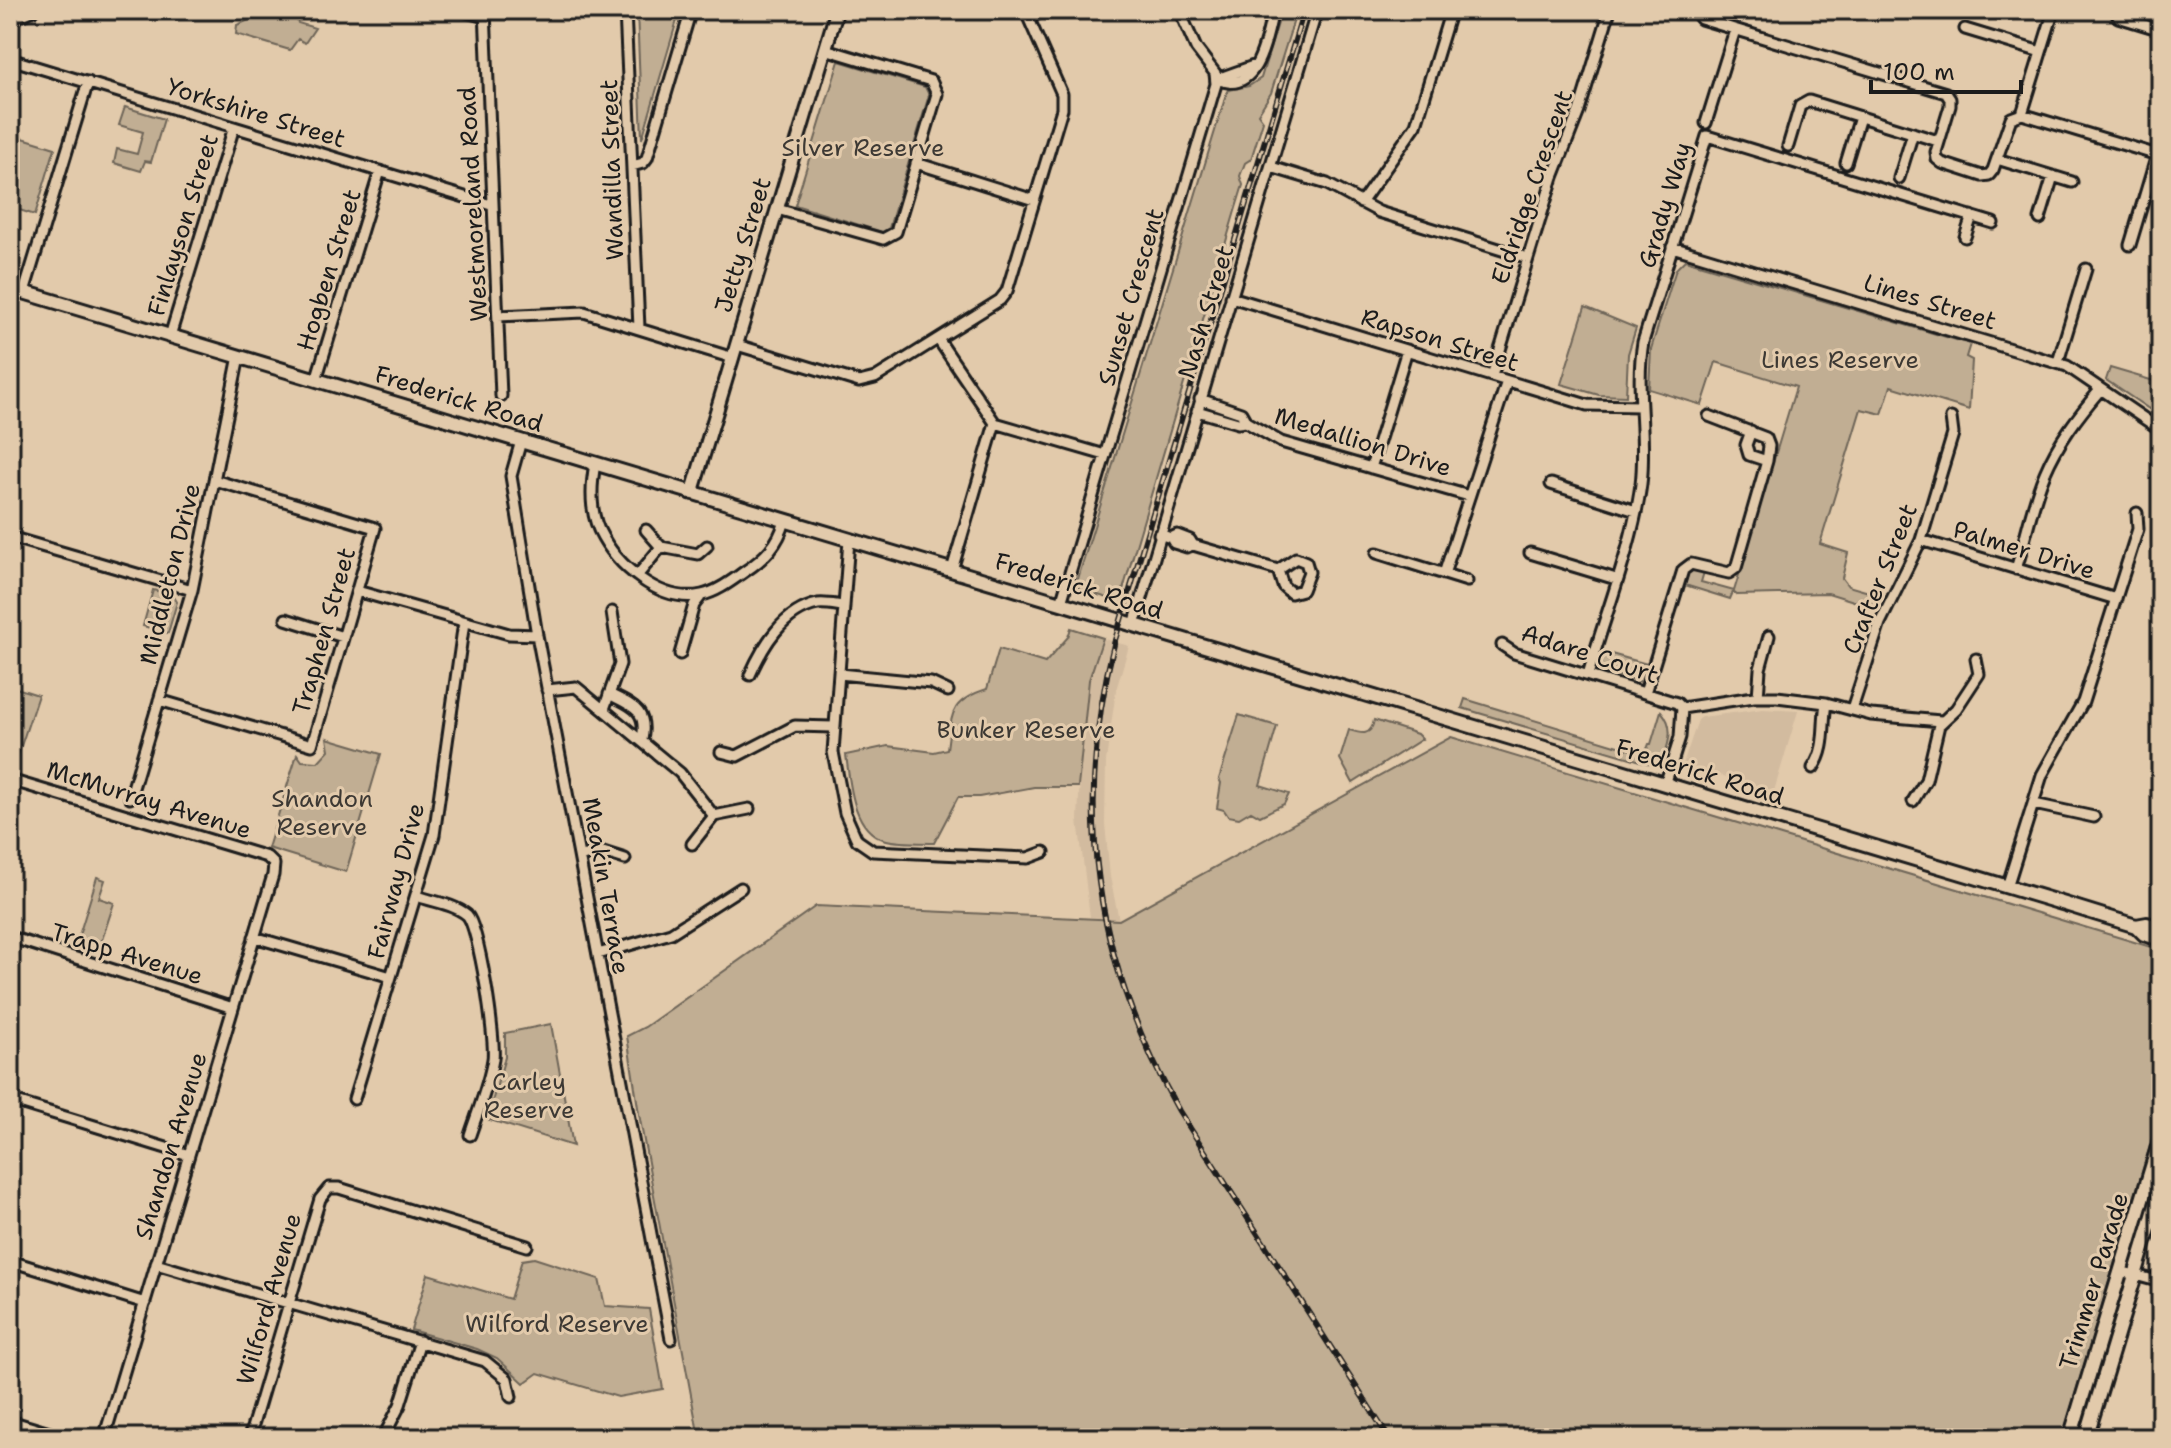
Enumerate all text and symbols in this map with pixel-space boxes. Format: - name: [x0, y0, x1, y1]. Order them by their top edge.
- scale bar: [1871, 44, 2021, 94]
- text: 100 m: [1883, 56, 1955, 88]
- street label: Yorkshire Street: [163, 71, 349, 155]
- street label: Wandilla Street: [593, 79, 631, 261]
- street label: Westmoreland Road: [451, 86, 495, 322]
- street label: Eldridge Crescent: [1484, 86, 1580, 288]
- street label: Finlayson Street: [140, 130, 226, 320]
- park label: Silver Reserve: [782, 132, 945, 164]
- street label: Grady Way: [1631, 138, 1699, 272]
- street label: Jetty Street: [707, 173, 779, 317]
- street label: Hogben Street: [289, 185, 369, 355]
- street label: Sunset Crescent: [1090, 205, 1172, 389]
- street label: Nash Street: [1170, 241, 1242, 383]
- street label: Lines Street: [1860, 267, 2000, 337]
- street label: Rapson Street: [1357, 301, 1523, 379]
- park label: Lines Reserve: [1761, 344, 1919, 376]
- street label: Frederick Road: [371, 358, 547, 440]
- street label: Medallion Drive: [1271, 400, 1455, 484]
- street label: Middleton Drive: [132, 480, 208, 668]
- street label: Crafter Street: [1835, 499, 1925, 659]
- street label: Palmer Drive: [1949, 513, 2099, 587]
- street label: Traphen Street: [285, 544, 363, 718]
- street label: Frederick Road: [991, 545, 1167, 627]
- street label: Adare Court: [1517, 617, 1663, 691]
- park label: Bunker Reserve: [936, 714, 1116, 746]
- street label: Frederick Road: [1612, 731, 1788, 813]
- street label: McMurray Avenue: [43, 754, 255, 846]
- park label: Shandon Reserve: [271, 783, 373, 843]
- street label: Meakin Terrace: [575, 795, 637, 977]
- street label: Fairway Drive: [360, 799, 432, 963]
- street label: Trapp Avenue: [47, 916, 207, 992]
- street label: Shandon Avenue: [127, 1048, 215, 1244]
- park label: Carley Reserve: [483, 1066, 575, 1126]
- street label: Trimmer Parade: [2052, 1188, 2136, 1374]
- street label: Wilford Avenue: [229, 1209, 309, 1389]
- park label: Wilford Reserve: [465, 1308, 649, 1340]

